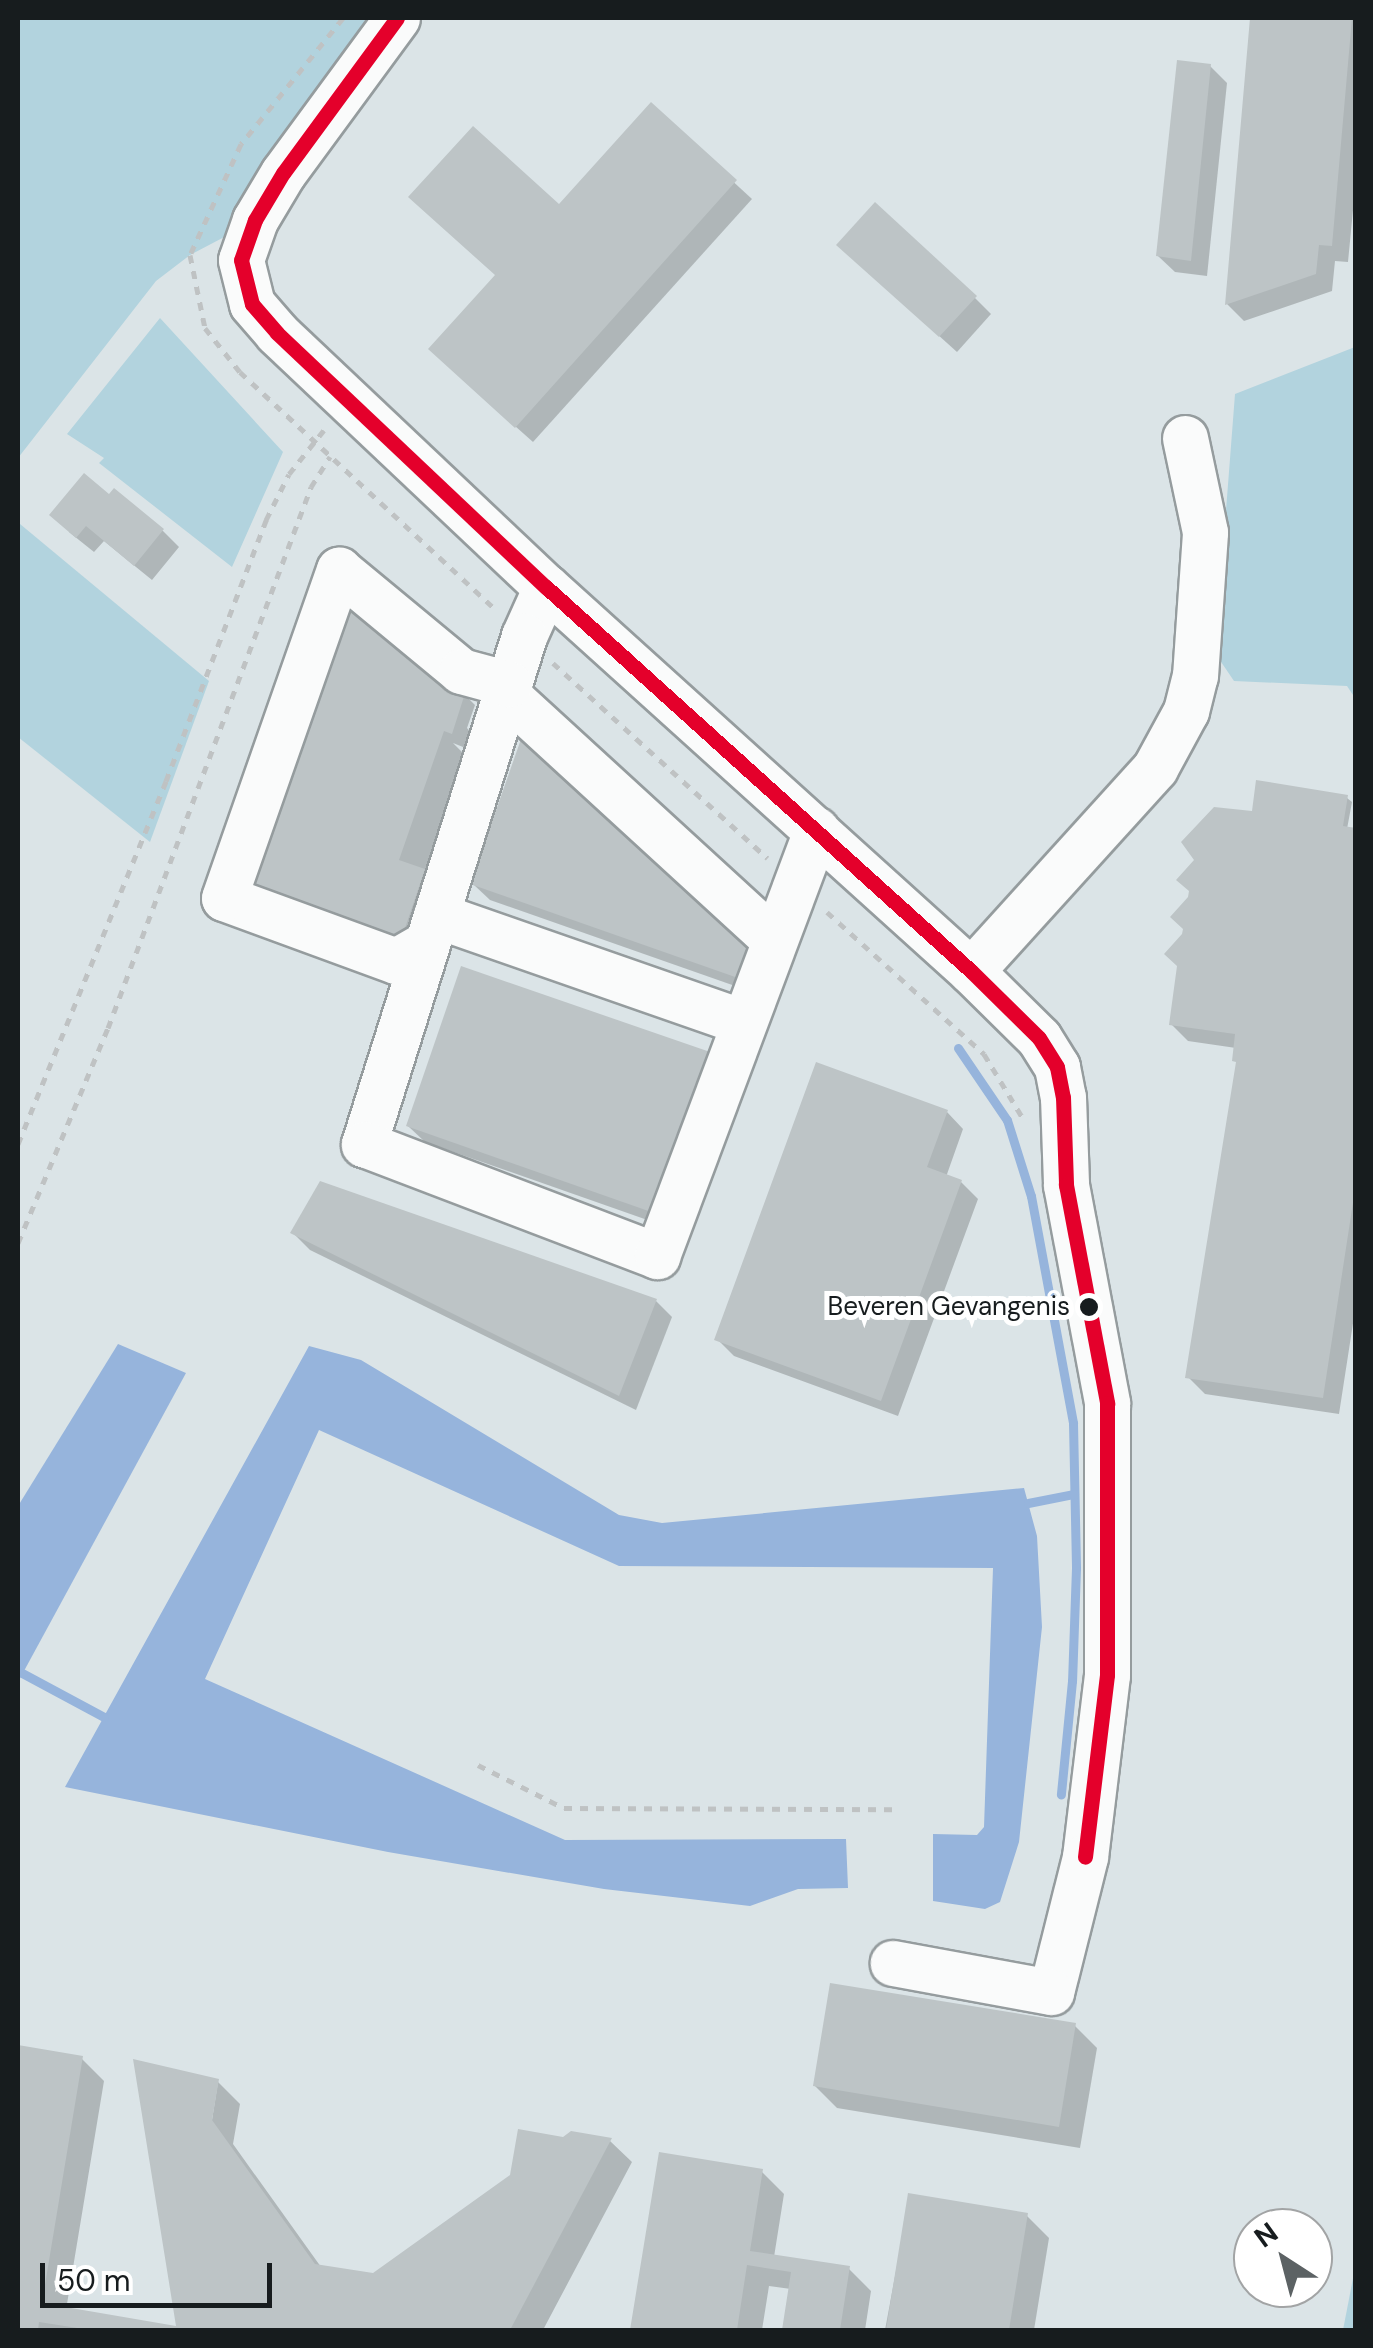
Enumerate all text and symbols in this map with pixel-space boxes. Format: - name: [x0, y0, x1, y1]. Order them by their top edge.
- place label: Beveren Gevangenis: [827, 1291, 1070, 1323]
- marker: Beveren Gevangenis: [1079, 1297, 1099, 1317]
- north arrow: [1233, 2208, 1333, 2308]
- text: N: [1247, 2214, 1285, 2256]
- scale bar: [45, 2243, 278, 2305]
- text: 50 m: [57, 2261, 131, 2300]

